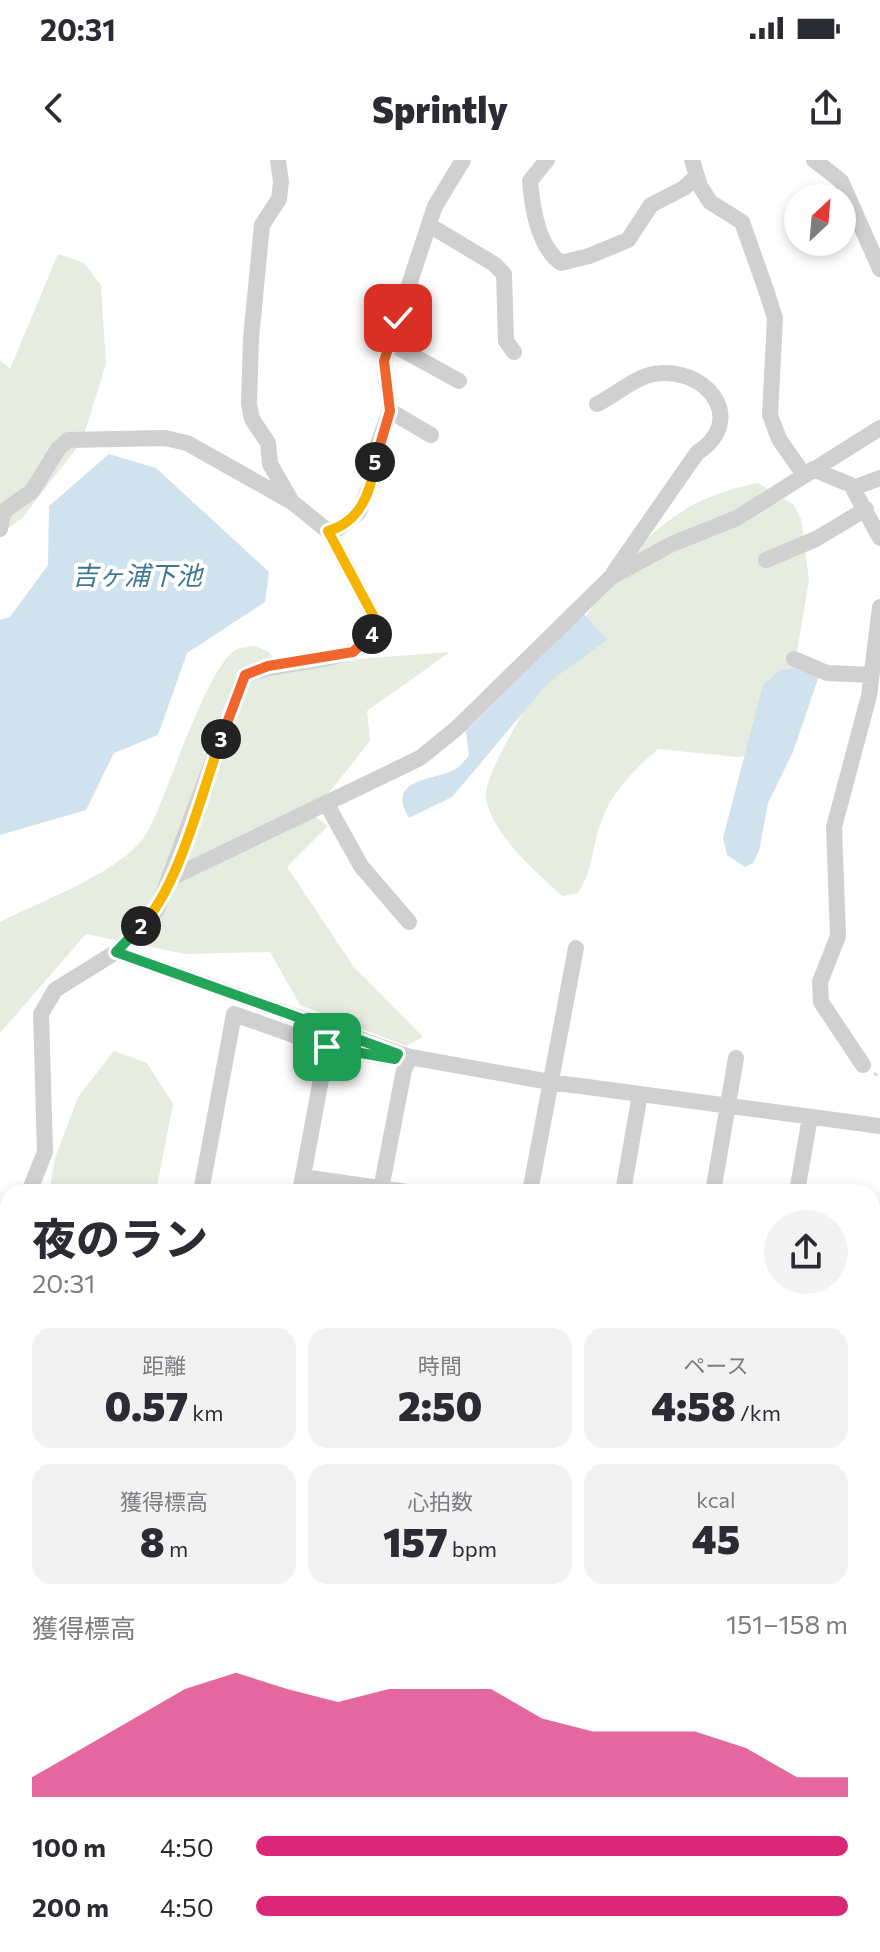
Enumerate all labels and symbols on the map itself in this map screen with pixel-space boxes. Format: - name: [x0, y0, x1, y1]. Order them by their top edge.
- north arrow: [784, 184, 856, 256]
- pin: [364, 284, 432, 352]
- pin: 5: [355, 442, 395, 482]
- water label: 吉ヶ浦下池: [72, 559, 205, 590]
- pin: 4: [352, 614, 392, 654]
- pin: 3: [201, 719, 241, 759]
- pin: 2: [121, 906, 161, 946]
- pin: [293, 1013, 361, 1081]

